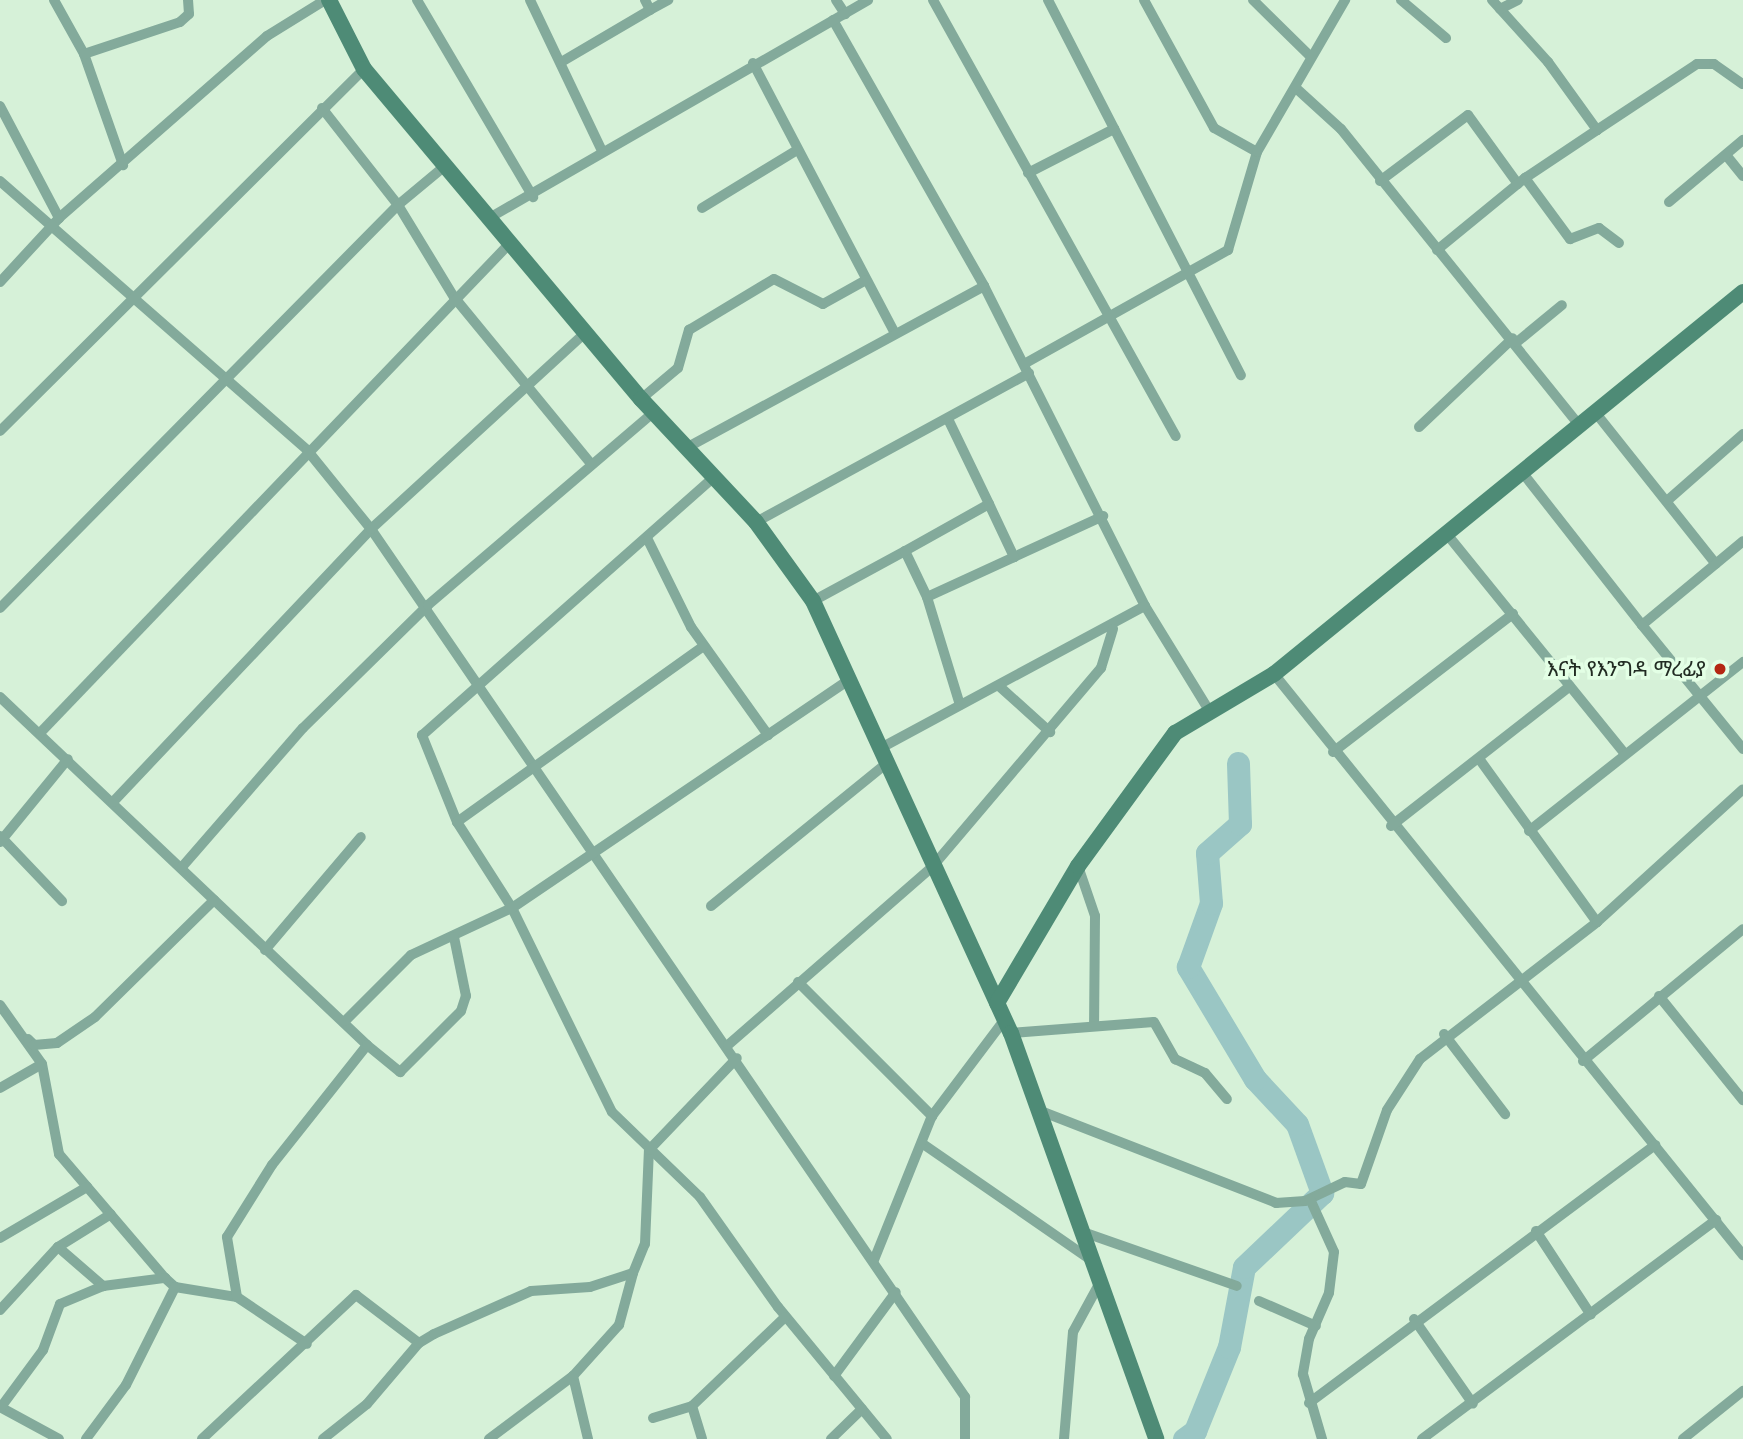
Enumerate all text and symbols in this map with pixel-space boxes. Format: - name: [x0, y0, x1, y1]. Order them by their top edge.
- place label: እናት የእንግዳ ማረፊያ: [1547, 656, 1706, 682]
- marker: እናት የእንግዳ ማረፊያ: [1712, 661, 1728, 677]

